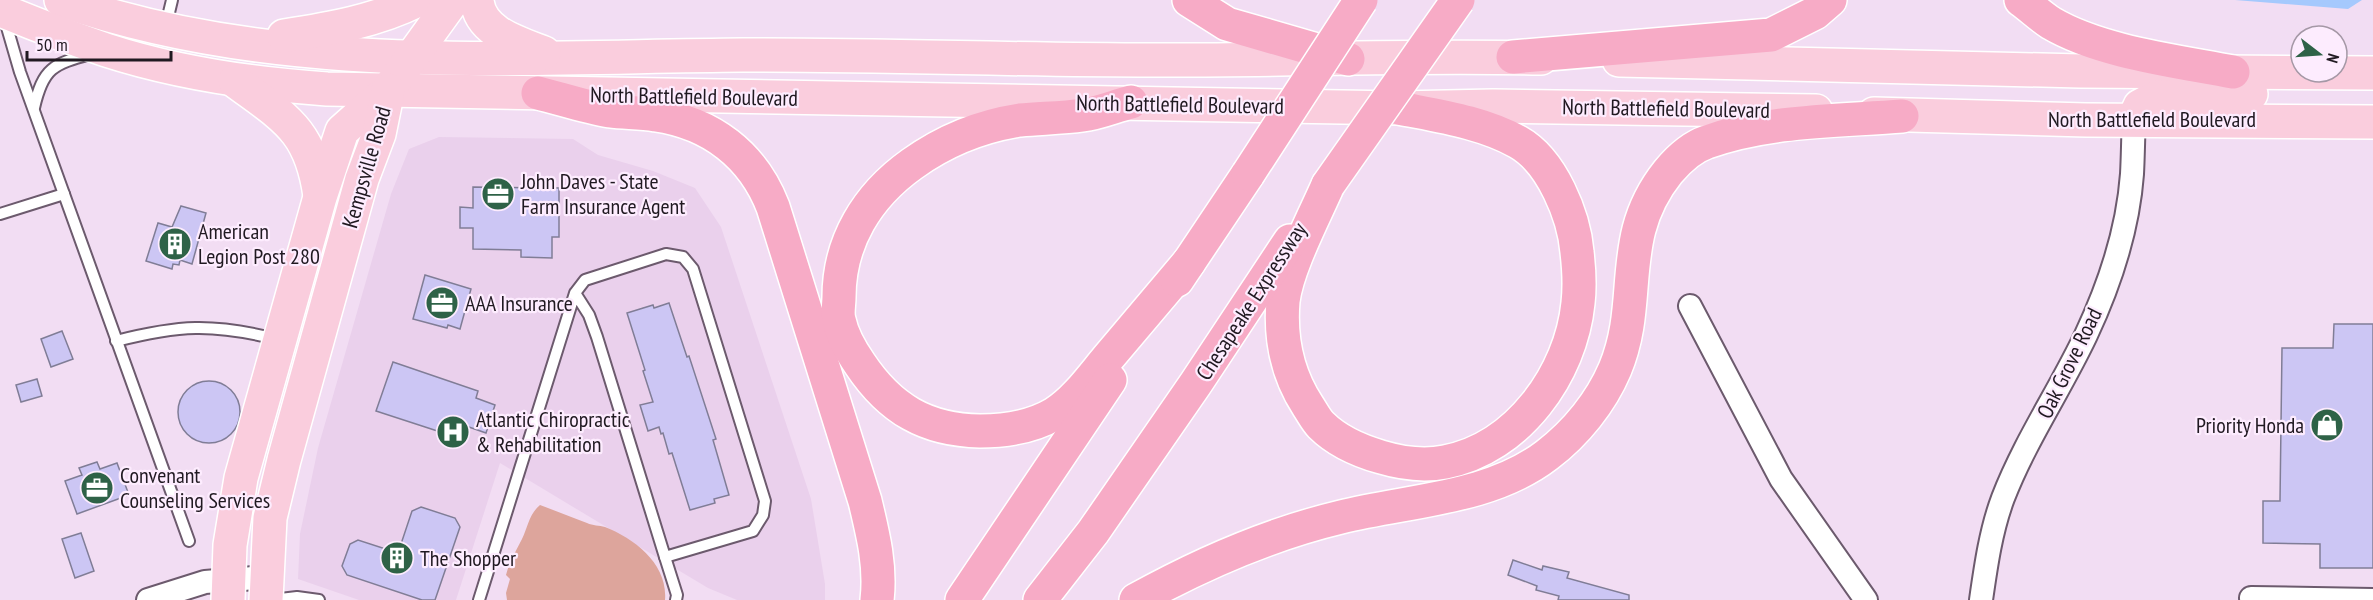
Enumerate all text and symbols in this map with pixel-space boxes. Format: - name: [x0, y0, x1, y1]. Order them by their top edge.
- scale bar: [27, 24, 171, 62]
- north arrow: [2289, 24, 2349, 84]
- text: 50 m: [36, 33, 68, 56]
- text: N: [2323, 51, 2344, 65]
- street label: North Battlefield Boulevard: [590, 80, 798, 112]
- street label: North Battlefield Boulevard: [1076, 88, 1284, 120]
- street label: North Battlefield Boulevard: [1562, 92, 1770, 124]
- street label: Kempsville Road: [335, 103, 397, 231]
- street label: North Battlefield Boulevard: [2048, 105, 2256, 133]
- place label: John Daves - State Farm Insurance Agent: [520, 167, 685, 220]
- office icon: John Daves - State Farm Insurance Agent: [480, 176, 516, 212]
- street label: Chesapeake Expressway: [1190, 216, 1313, 385]
- place label: American Legion Post 280: [198, 217, 320, 270]
- building icon: American Legion Post 280: [157, 226, 193, 262]
- office icon: AAA Insurance: [424, 285, 460, 321]
- place label: AAA Insurance: [465, 289, 573, 317]
- street label: Oak Grove Road: [2030, 303, 2108, 423]
- place label: Atlantic Chiropractic & Rehabilitation: [476, 405, 630, 458]
- shop icon: Priority Honda: [2309, 407, 2345, 443]
- place label: Priority Honda: [2196, 411, 2304, 439]
- hospital icon: Atlantic Chiropractic & Rehabilitation: [435, 414, 471, 450]
- place label: Convenant Counseling Services: [120, 461, 270, 514]
- office icon: Convenant Counseling Services: [79, 470, 115, 506]
- building icon: The Shopper: [379, 540, 415, 576]
- place label: The Shopper: [420, 544, 516, 572]

